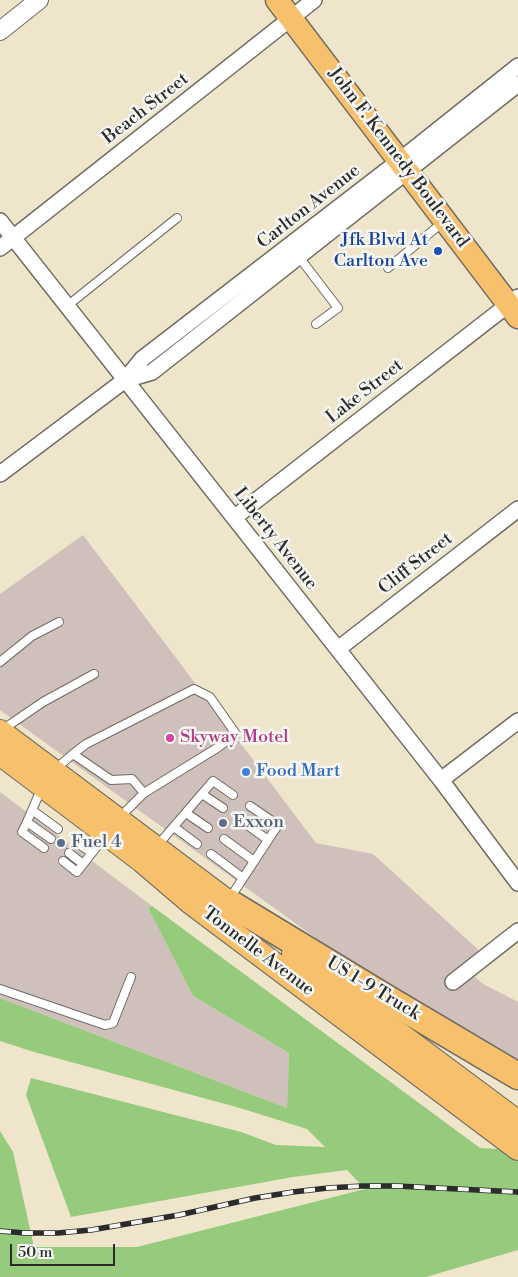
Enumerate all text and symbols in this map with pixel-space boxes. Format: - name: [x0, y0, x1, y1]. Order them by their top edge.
- street label: John F. Kennedy Boulevard: [323, 64, 473, 252]
- street label: Beach Street: [99, 69, 193, 149]
- street label: Carlton Avenue: [253, 160, 365, 254]
- place label: Jfk Blvd At Carlton Ave: [334, 230, 428, 272]
- marker: Jfk Blvd At Carlton Ave: [432, 245, 444, 257]
- street label: Lake Street: [322, 355, 408, 429]
- street label: Liberty Avenue: [228, 484, 322, 594]
- street label: Cliff Street: [375, 528, 457, 600]
- place label: Skyway Motel: [180, 727, 289, 749]
- marker: Skyway Motel: [164, 732, 176, 744]
- place label: Food Mart: [256, 761, 340, 783]
- marker: Food Mart: [240, 766, 252, 778]
- place label: Exxon: [233, 812, 284, 834]
- marker: Exxon: [217, 817, 229, 829]
- place label: Fuel 4: [71, 832, 122, 854]
- marker: Fuel 4: [55, 837, 67, 849]
- street label: Tonnelle Avenue: [198, 903, 318, 1001]
- street label: US 1-9 Truck: [322, 953, 424, 1025]
- scale bar: [12, 1234, 118, 1266]
- text: 50 m: [18, 1243, 52, 1262]

